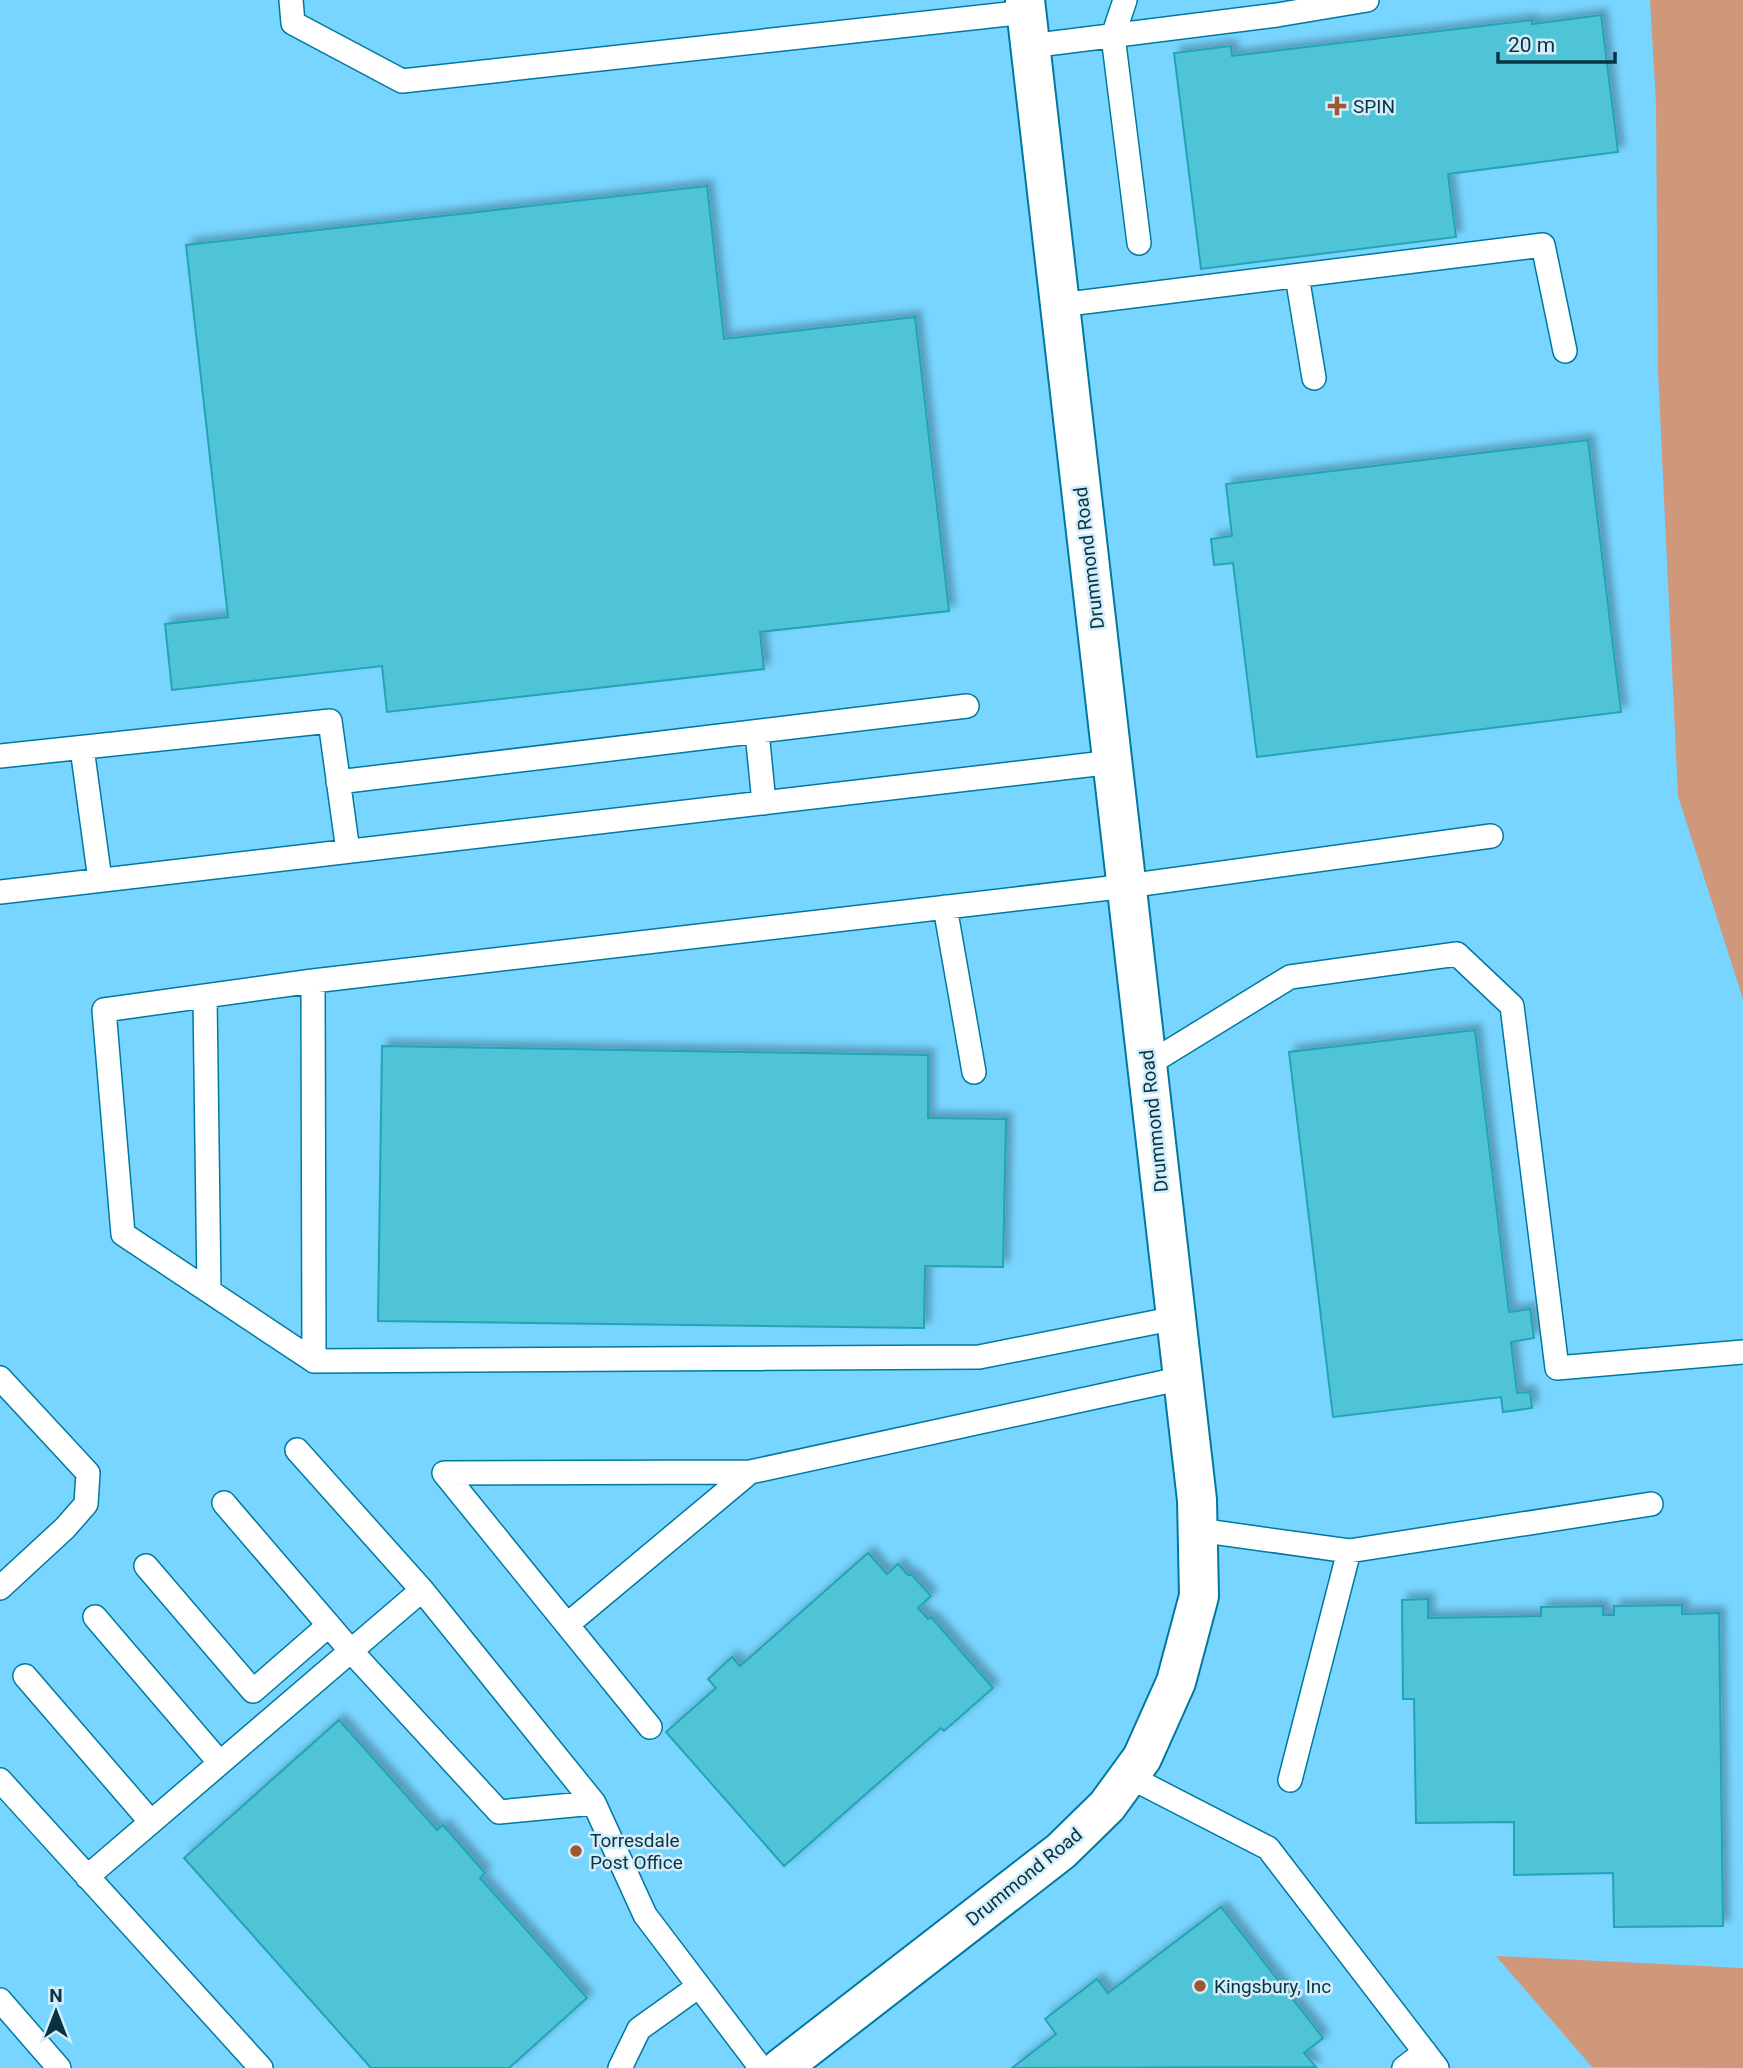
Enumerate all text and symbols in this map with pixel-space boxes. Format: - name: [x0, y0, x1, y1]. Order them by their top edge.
- scale bar: [1498, 21, 1615, 65]
- text: 20 m: [1508, 33, 1555, 57]
- place label: SPIN: [1353, 95, 1395, 118]
- marker: SPIN: [1327, 96, 1347, 116]
- street label: Drummond Road: [1069, 486, 1109, 630]
- street label: Drummond Road: [1135, 1049, 1173, 1193]
- street label: Drummond Road: [961, 1823, 1087, 1931]
- place label: Torresdale Post Office: [590, 1829, 683, 1874]
- marker: Torresdale Post Office: [568, 1843, 584, 1859]
- place label: Kingsbury, Inc: [1214, 1975, 1331, 1998]
- north arrow: [21, 1977, 91, 2047]
- marker: Kingsbury, Inc: [1192, 1978, 1208, 1994]
- text: N: [49, 1984, 63, 2007]

